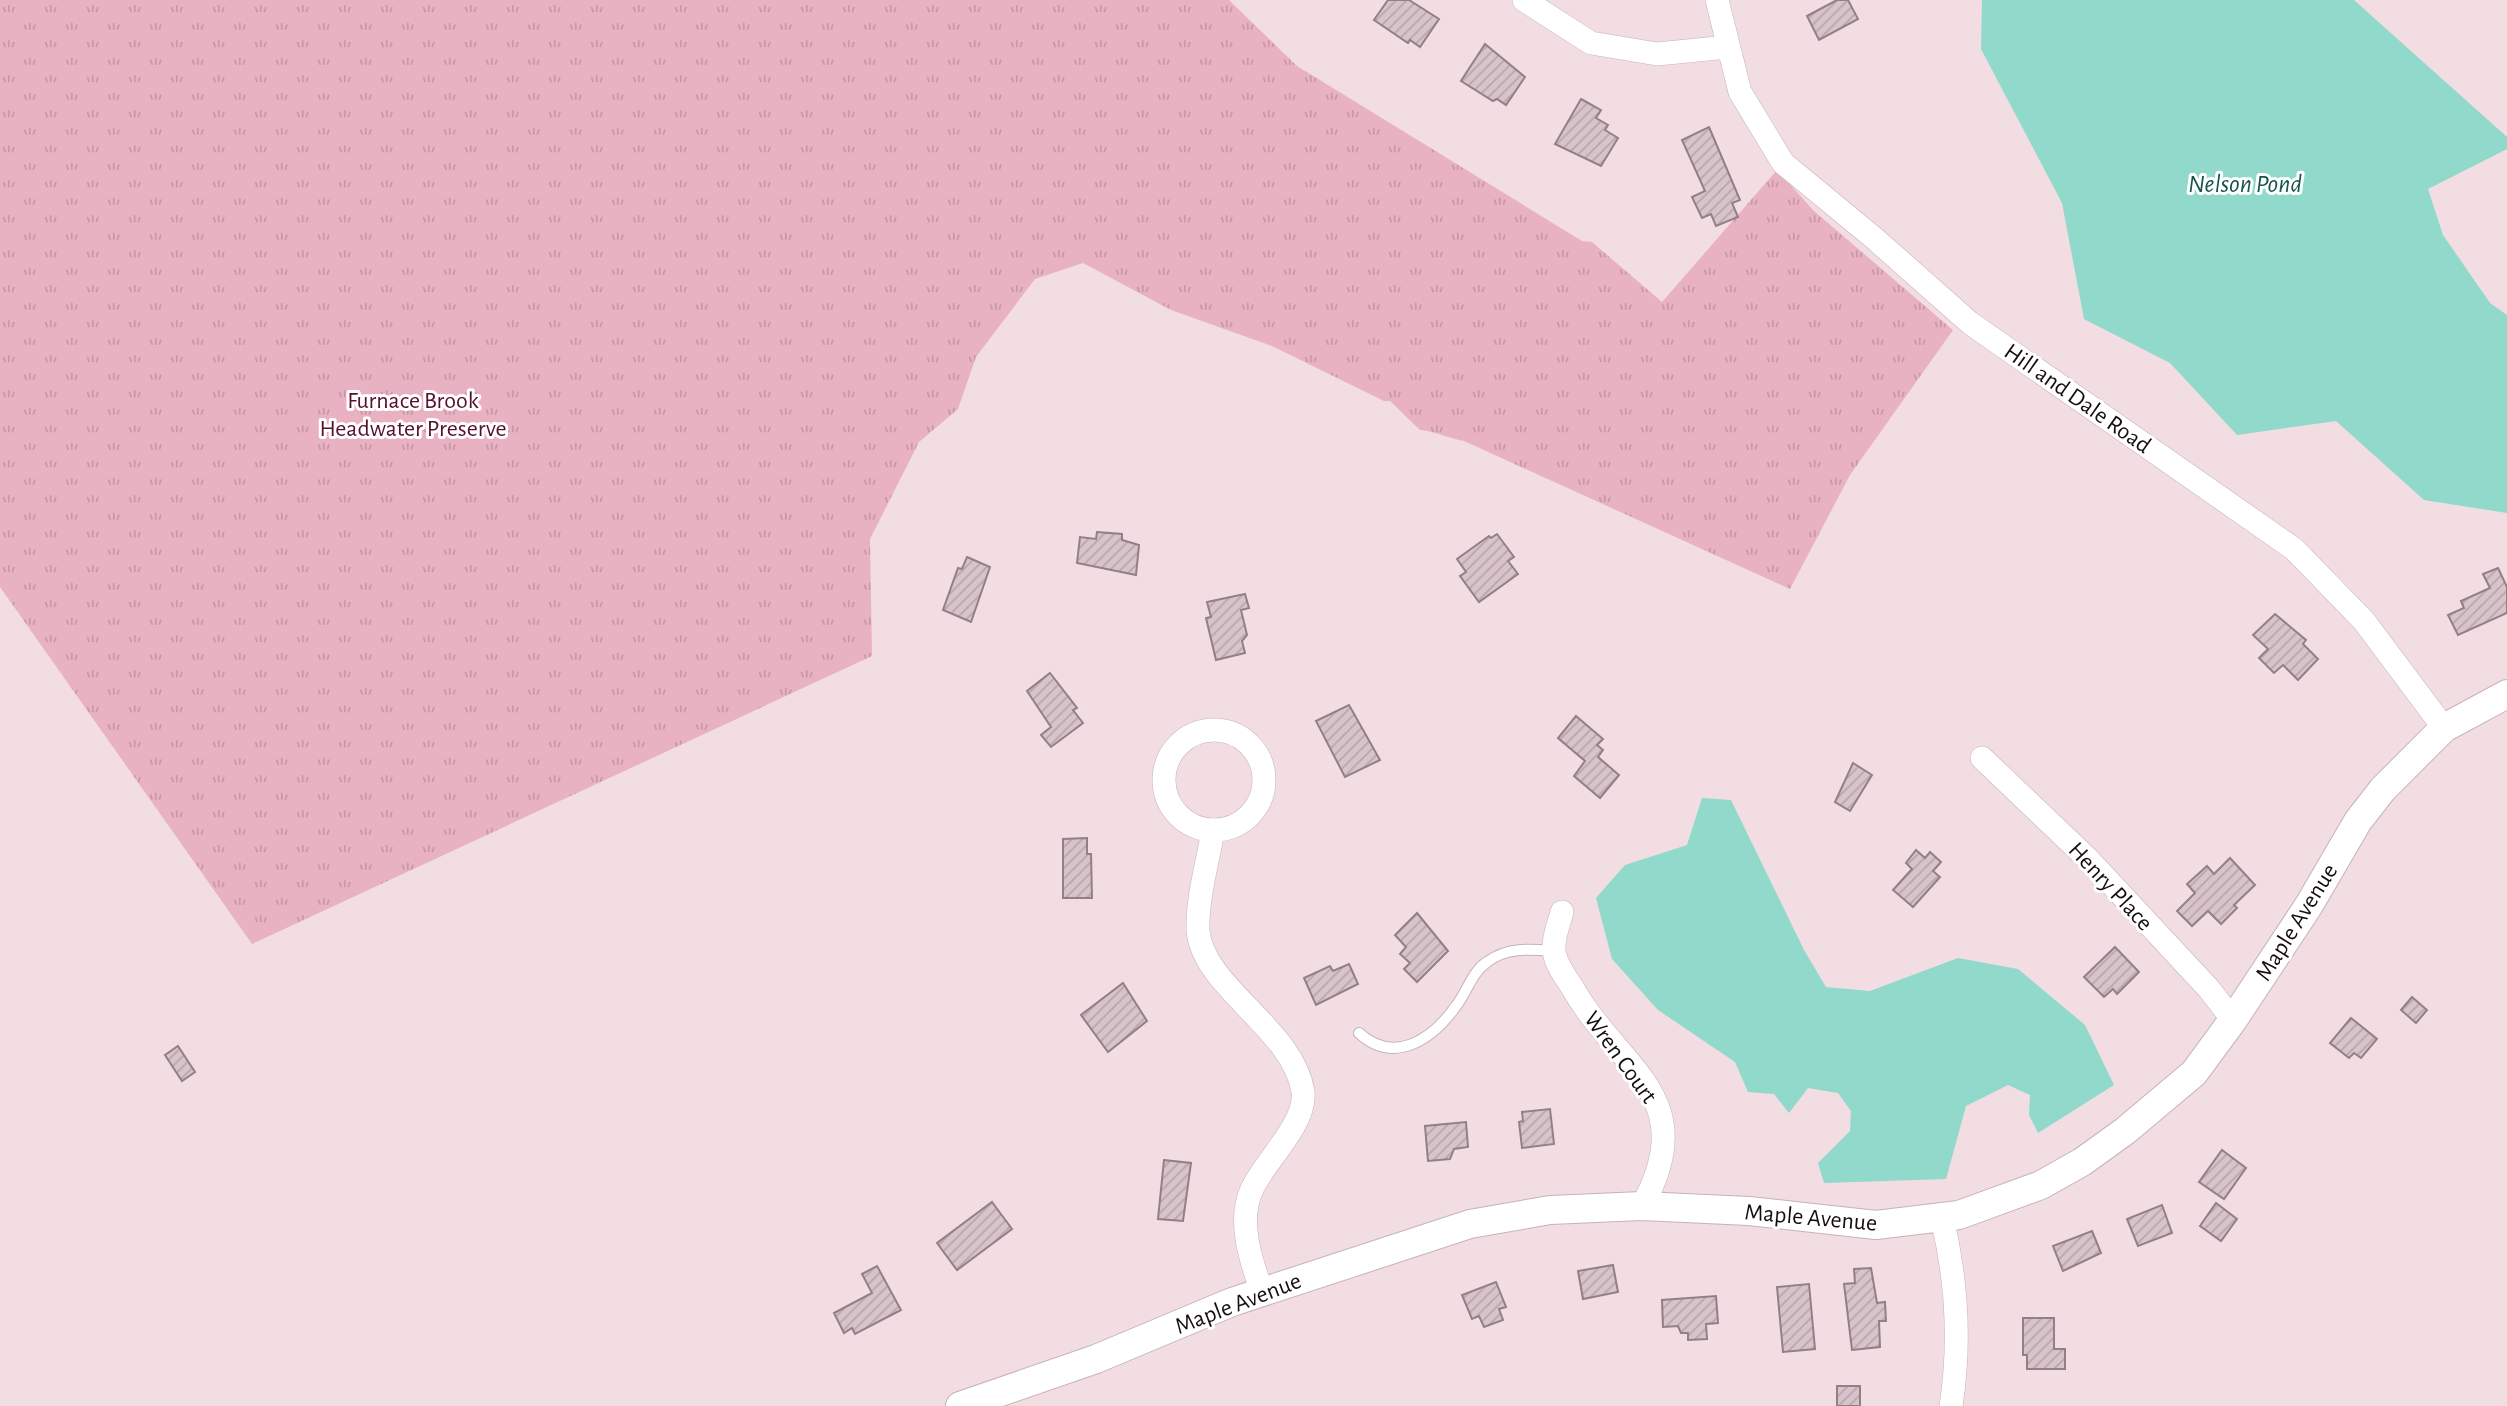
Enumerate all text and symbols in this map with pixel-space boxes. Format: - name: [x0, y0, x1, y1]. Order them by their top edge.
- water label: Nelson Pond: [2188, 171, 2302, 197]
- street label: Hill and Dale Road: [2000, 339, 2155, 458]
- park label: Furnace Brook Headwater Preserve: [319, 389, 507, 441]
- street label: Henry Place: [2064, 838, 2157, 936]
- street label: Maple Avenue: [2251, 860, 2342, 985]
- street label: Wren Court: [1579, 1007, 1661, 1108]
- street label: Maple Avenue: [1744, 1200, 1878, 1236]
- street label: Maple Avenue: [1172, 1269, 1305, 1339]

